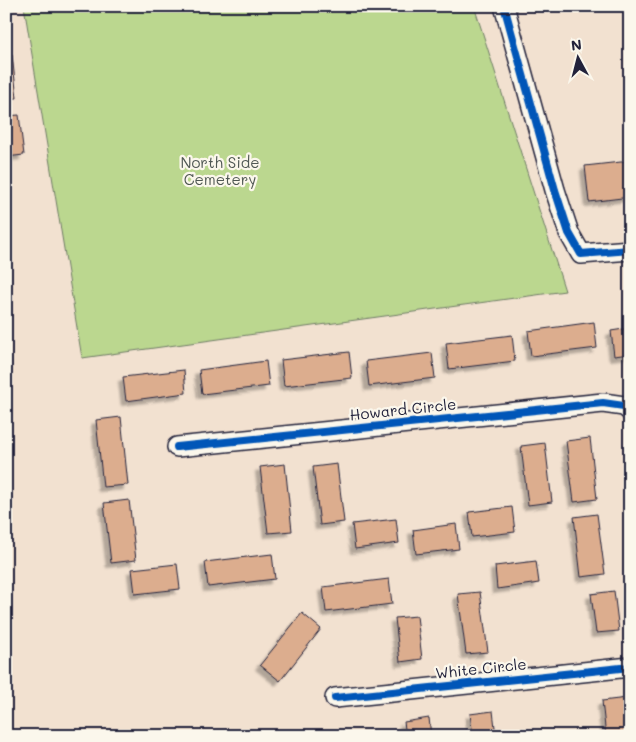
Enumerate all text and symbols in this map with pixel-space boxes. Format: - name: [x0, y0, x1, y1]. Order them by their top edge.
- north arrow: [554, 32, 604, 82]
- text: N: [570, 35, 583, 55]
- park label: North Side Cemetery: [180, 152, 260, 189]
- street label: Howard Circle: [349, 393, 457, 425]
- street label: White Circle: [434, 653, 527, 683]

